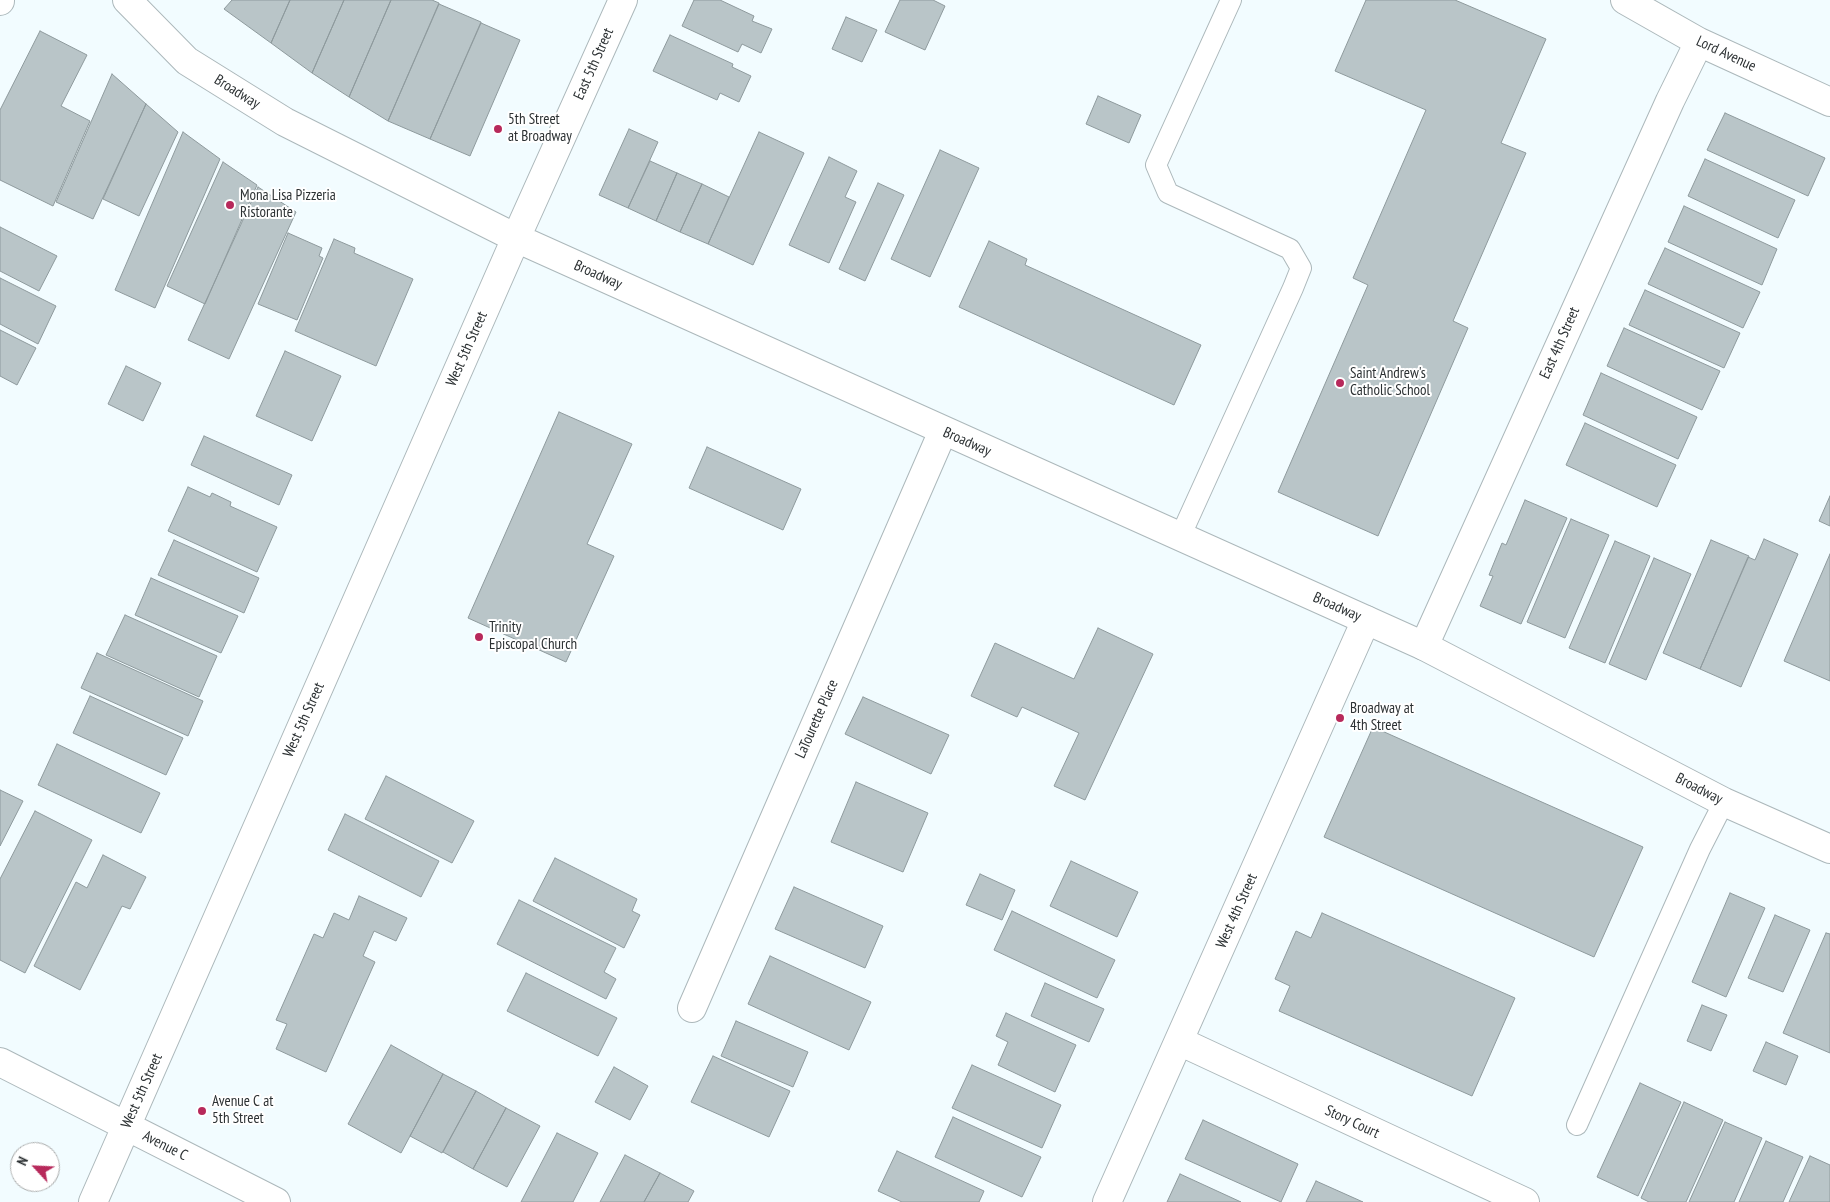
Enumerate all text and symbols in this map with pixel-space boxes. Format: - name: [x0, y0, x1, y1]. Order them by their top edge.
- street label: East 5th Street: [570, 25, 618, 103]
- street label: Lord Avenue: [1693, 32, 1759, 76]
- street label: Broadway: [211, 71, 263, 113]
- place label: 5th Street at Broadway: [508, 111, 572, 146]
- marker: 5th Street at Broadway: [492, 123, 504, 135]
- place label: Mona Lisa Pizzeria Ristorante: [240, 187, 336, 222]
- marker: Mona Lisa Pizzeria Ristorante: [224, 199, 236, 211]
- street label: Broadway: [571, 256, 625, 294]
- street label: East 4th Street: [1536, 304, 1584, 382]
- street label: West 5th Street: [443, 309, 491, 389]
- place label: Saint Andrew's Catholic School: [1350, 365, 1430, 400]
- marker: Saint Andrew's Catholic School: [1334, 377, 1346, 389]
- street label: Broadway: [940, 423, 994, 461]
- street label: Broadway: [1310, 588, 1364, 626]
- place label: Trinity Episcopal Church: [489, 619, 577, 654]
- marker: Trinity Episcopal Church: [473, 631, 485, 643]
- street label: LaTourette Place: [792, 677, 842, 761]
- street label: West 5th Street: [280, 680, 328, 760]
- place label: Broadway at 4th Street: [1350, 700, 1414, 735]
- marker: Broadway at 4th Street: [1334, 712, 1346, 724]
- street label: Broadway: [1672, 769, 1726, 809]
- street label: West 4th Street: [1213, 871, 1261, 951]
- street label: West 5th Street: [118, 1051, 166, 1131]
- place label: Avenue C at 5th Street: [212, 1093, 273, 1128]
- street label: Story Court: [1322, 1102, 1382, 1142]
- marker: Avenue C at 5th Street: [196, 1105, 208, 1117]
- street label: Avenue C: [140, 1127, 190, 1165]
- north arrow: [10, 1142, 60, 1192]
- text: N: [13, 1154, 32, 1168]

